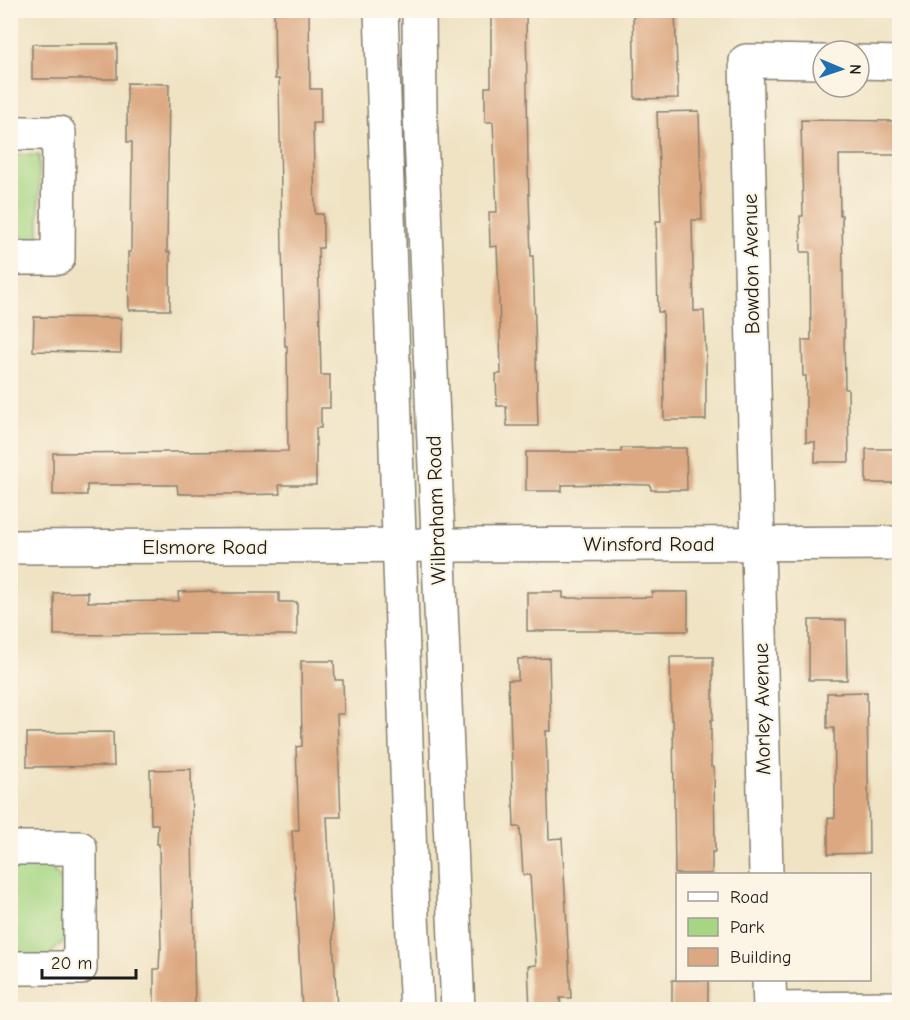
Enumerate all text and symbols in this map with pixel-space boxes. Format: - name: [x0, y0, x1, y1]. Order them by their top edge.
- north arrow: [811, 39, 871, 99]
- text: N: [846, 64, 864, 75]
- street label: Bowdon Avenue: [738, 193, 764, 335]
- street label: Wilbraham Road: [421, 435, 451, 585]
- street label: Winsford Road: [583, 532, 715, 556]
- street label: Elsmore Road: [142, 535, 268, 559]
- street label: Morley Avenue: [749, 643, 775, 775]
- legend: [676, 873, 871, 981]
- text: Road: [730, 887, 769, 908]
- text: Park: [730, 917, 765, 938]
- scale bar: [42, 942, 136, 980]
- text: Building: [730, 947, 792, 968]
- text: 20 m: [51, 953, 92, 974]

